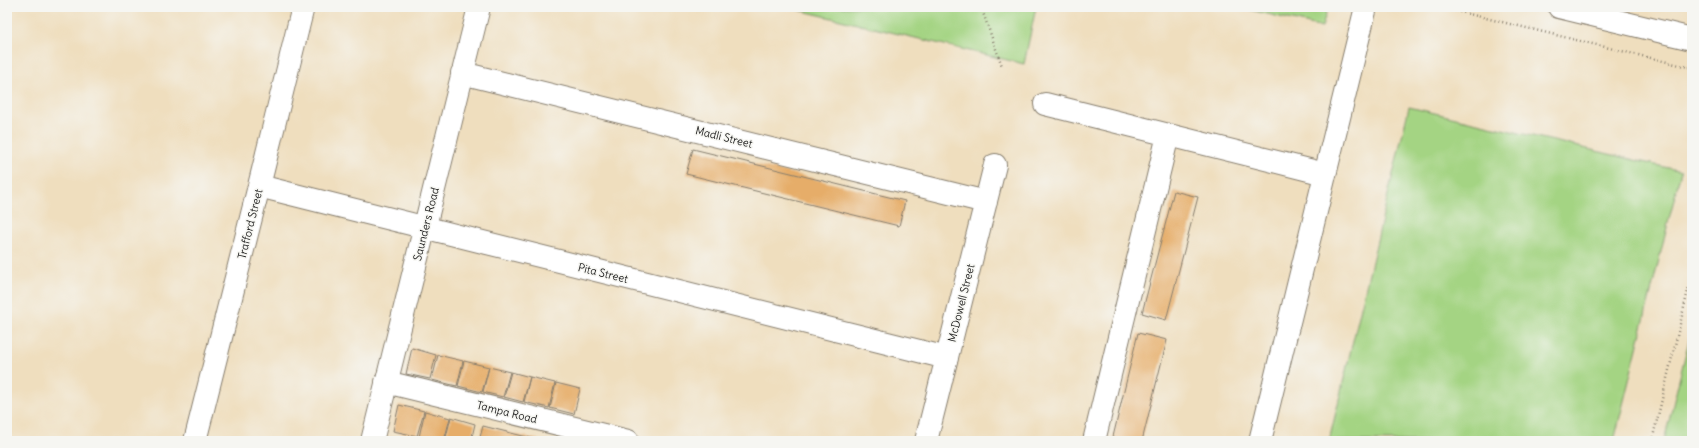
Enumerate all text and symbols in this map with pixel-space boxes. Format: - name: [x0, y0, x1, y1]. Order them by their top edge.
- street label: Madli Street: [694, 123, 754, 151]
- street label: Saunders Road: [410, 185, 442, 262]
- street label: Trafford Street: [235, 187, 266, 260]
- street label: Pita Street: [577, 260, 630, 286]
- street label: McDowell Street: [945, 262, 978, 343]
- street label: Tampa Road: [475, 398, 539, 426]

